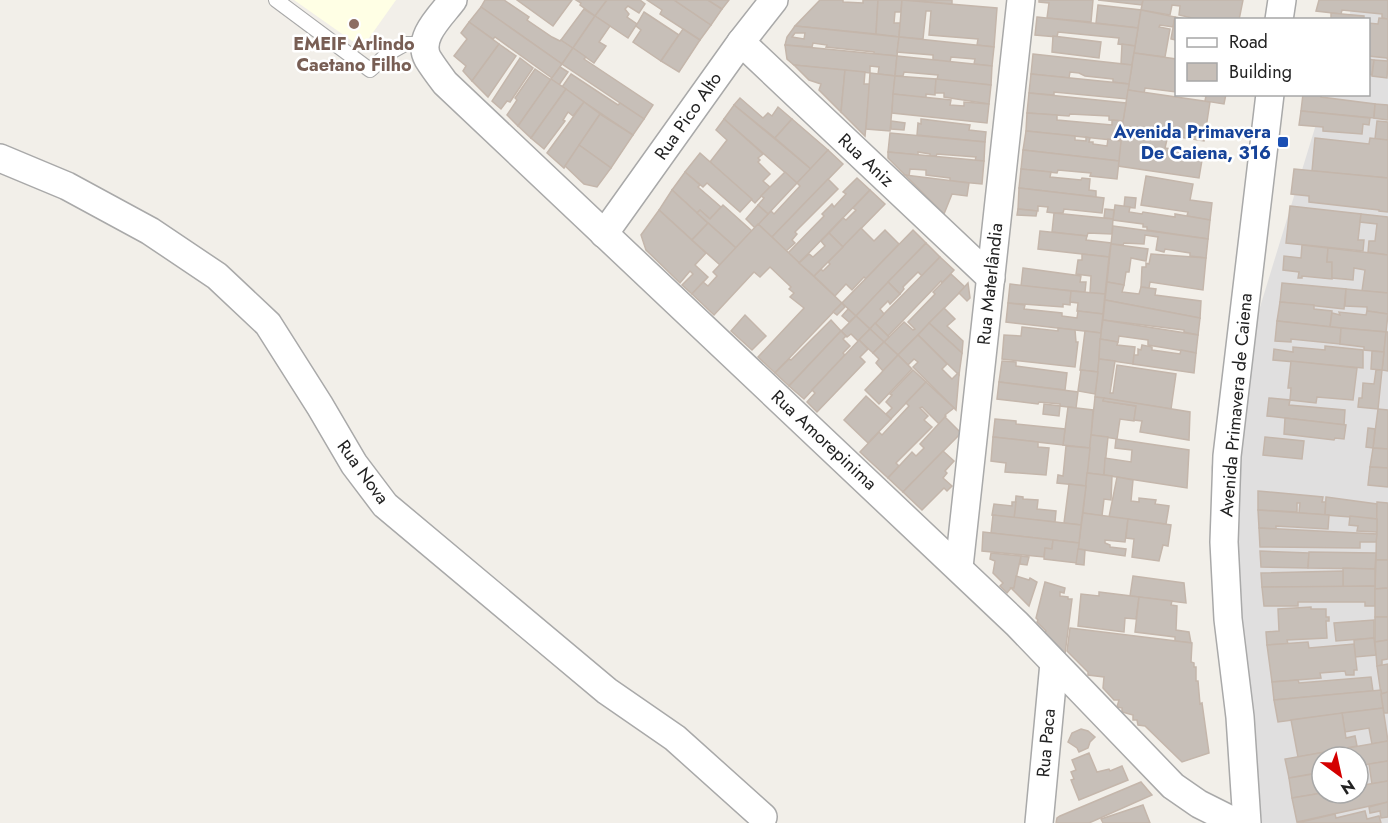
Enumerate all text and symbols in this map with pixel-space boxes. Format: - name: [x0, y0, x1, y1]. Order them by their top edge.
- marker: EMEIF Arlindo Caetano Filho: [347, 17, 361, 31]
- legend: [1175, 18, 1370, 96]
- text: Road: [1229, 29, 1268, 55]
- place label: EMEIF Arlindo Caetano Filho: [293, 31, 415, 78]
- text: Building: [1229, 59, 1292, 85]
- street label: Rua Pico Alto: [648, 67, 728, 165]
- place label: Avenida Primavera De Caiena, 316: [1112, 119, 1271, 166]
- street label: Rua Aniz: [832, 127, 900, 193]
- marker: Avenida Primavera De Caiena, 316: [1276, 135, 1290, 149]
- street label: Rua Materlândia: [971, 222, 1009, 346]
- street label: Avenida Primavera de Caiena: [1213, 292, 1259, 518]
- street label: Rua Amorepinima: [765, 384, 883, 496]
- street label: Rua Nova: [331, 435, 395, 509]
- street label: Rua Paca: [1030, 708, 1062, 778]
- north arrow: [1310, 745, 1370, 805]
- text: N: [1336, 774, 1359, 800]

